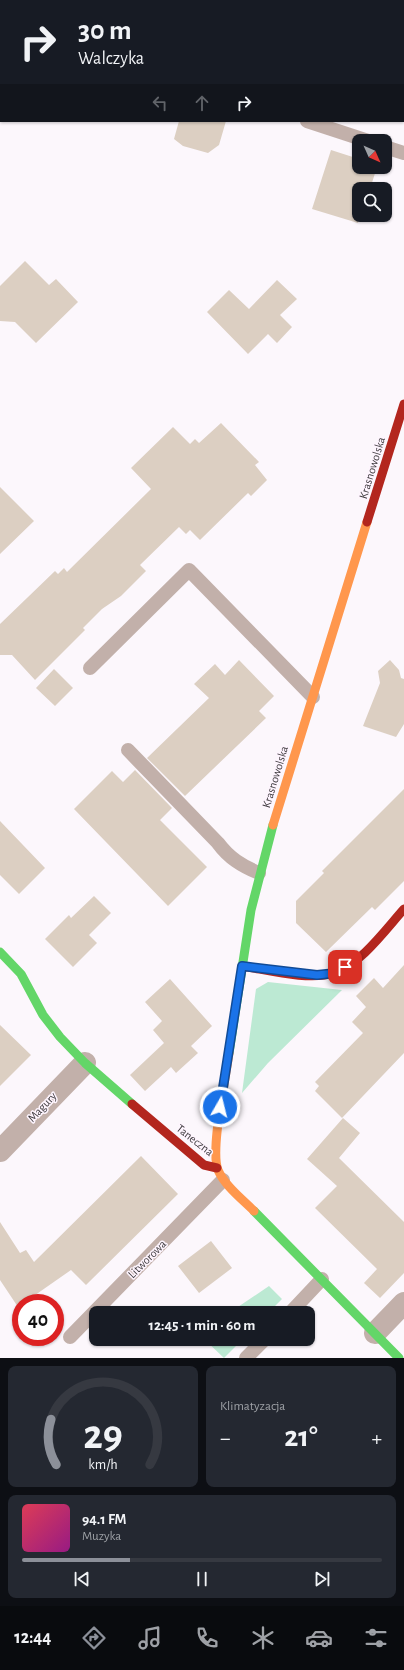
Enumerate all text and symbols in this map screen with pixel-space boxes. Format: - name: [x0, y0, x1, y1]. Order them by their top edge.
- icon: right: [12, 16, 64, 68]
- text: 30 m: [78, 17, 131, 45]
- text: Walczyka: [78, 50, 144, 68]
- icon: left: [149, 92, 171, 114]
- icon: ahead: [191, 92, 213, 114]
- icon: right: [233, 92, 255, 114]
- north arrow: [352, 134, 392, 174]
- map controls: [352, 134, 392, 222]
- button: search: [352, 182, 392, 222]
- street label: Krasnowolska: [357, 435, 387, 500]
- street label: Krasnowolska: [260, 744, 290, 809]
- pin: [328, 950, 362, 984]
- icon: arrive: [334, 956, 356, 978]
- position arrow: [199, 1086, 241, 1128]
- street label: Magury: [25, 1090, 59, 1125]
- street label: Taneczna: [174, 1122, 216, 1158]
- street label: Litworowa: [126, 1237, 169, 1280]
- speed limit sign: 40: [12, 1294, 64, 1346]
- text: 12:45 · 1 min · 60 m: [149, 1318, 255, 1333]
- text: Klimatyzacja: [220, 1400, 285, 1413]
- text: 29: [83, 1414, 123, 1455]
- text: 21°: [284, 1422, 318, 1452]
- text: −: [220, 1427, 231, 1449]
- text: +: [371, 1427, 382, 1449]
- text: km/h: [88, 1457, 118, 1471]
- text: 94.1 FM: [82, 1512, 127, 1527]
- text: Muzyka: [82, 1530, 121, 1543]
- icon: previous: [71, 1568, 93, 1590]
- icon: pause: [191, 1568, 213, 1590]
- icon: next: [311, 1568, 333, 1590]
- icon: directions: [80, 1624, 108, 1652]
- icon: music: [136, 1624, 164, 1652]
- icon: phone: [193, 1624, 221, 1652]
- icon: climate: [249, 1624, 277, 1652]
- icon: car: [305, 1624, 333, 1652]
- icon: filters: [362, 1624, 390, 1652]
- text: 12:44: [14, 1629, 51, 1647]

